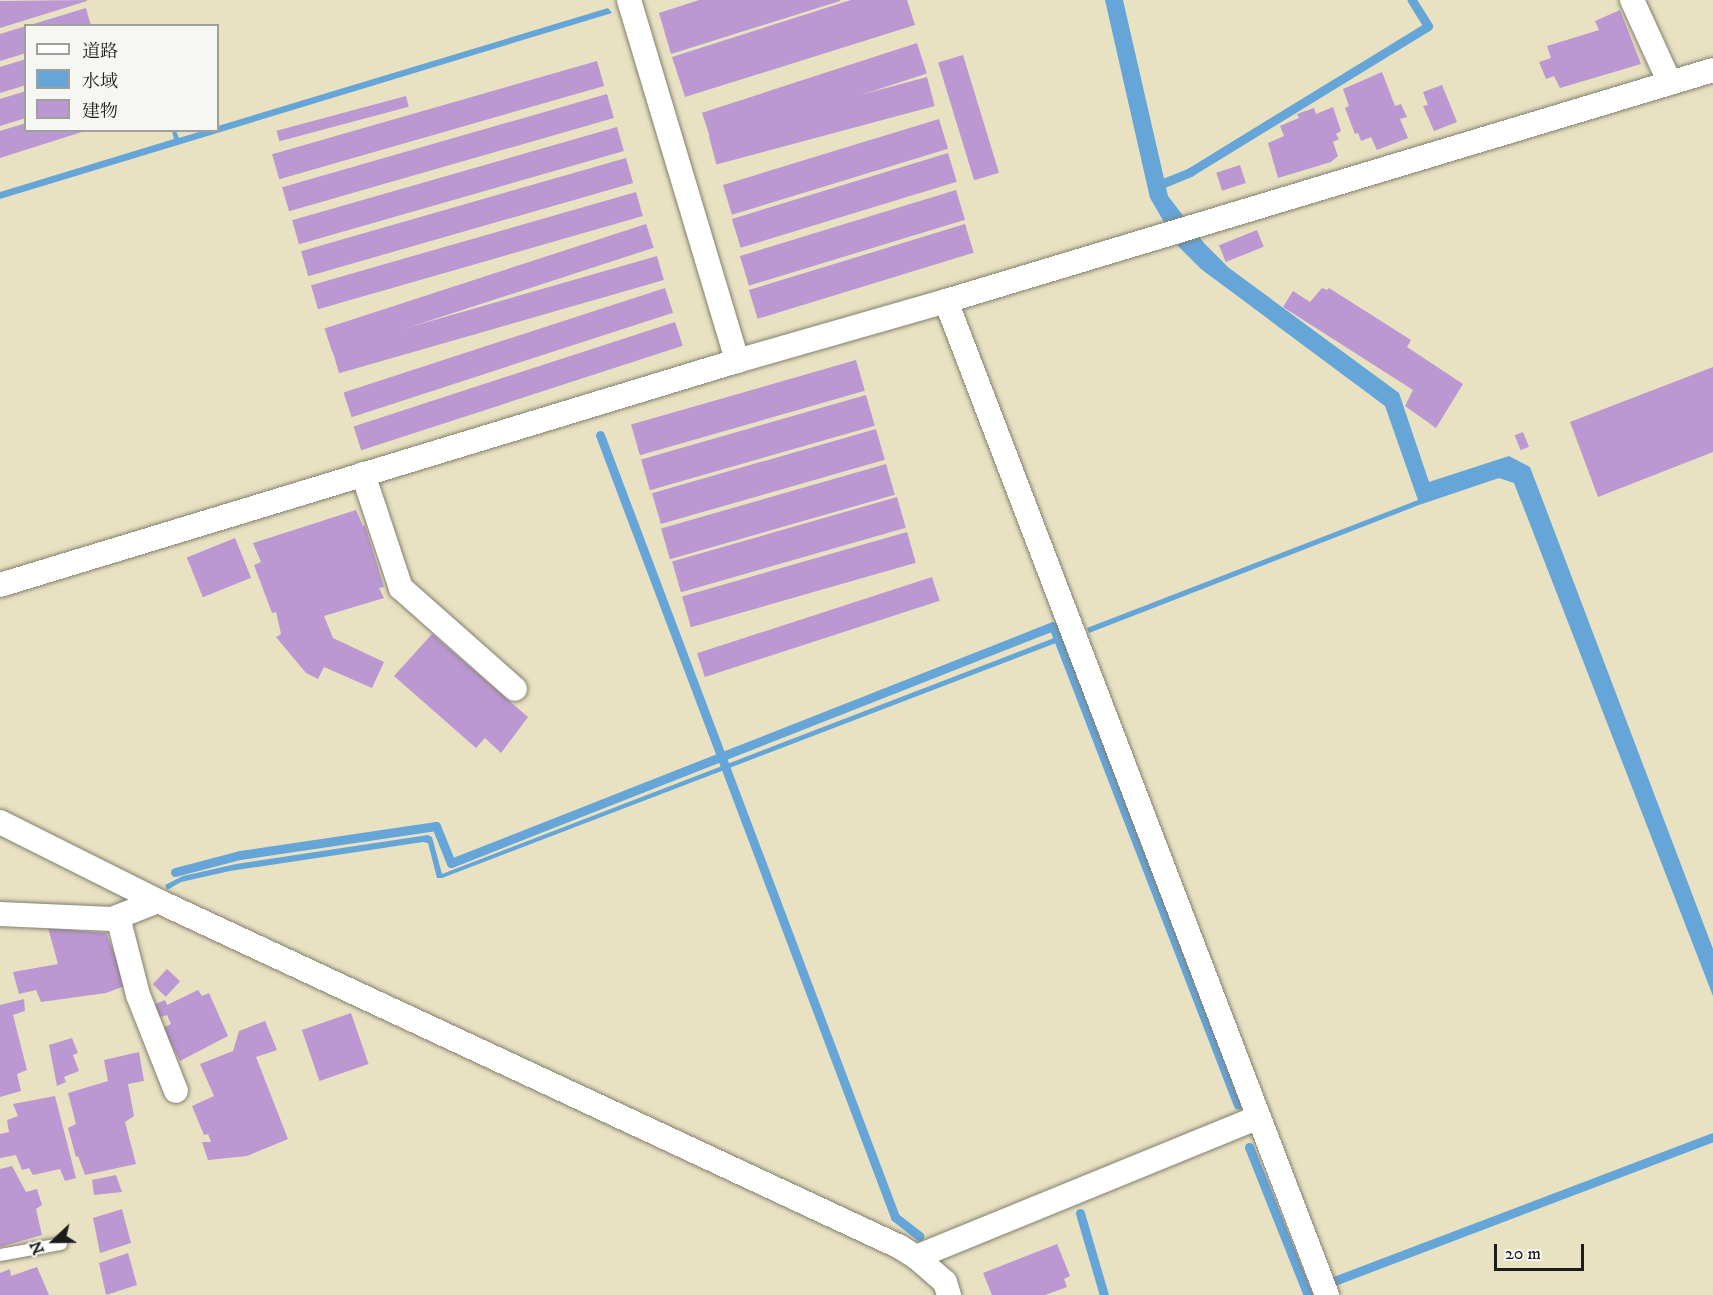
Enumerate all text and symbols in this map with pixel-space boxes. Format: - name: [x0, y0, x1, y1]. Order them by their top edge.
- legend: [24, 24, 219, 132]
- text: 道路: [82, 41, 118, 63]
- text: 水域: [82, 71, 118, 93]
- text: 建物: [82, 101, 118, 123]
- north arrow: [24, 1211, 84, 1271]
- scale bar: [1497, 1232, 1587, 1270]
- text: N: [26, 1238, 49, 1258]
- text: 20 m: [1505, 1243, 1541, 1265]

